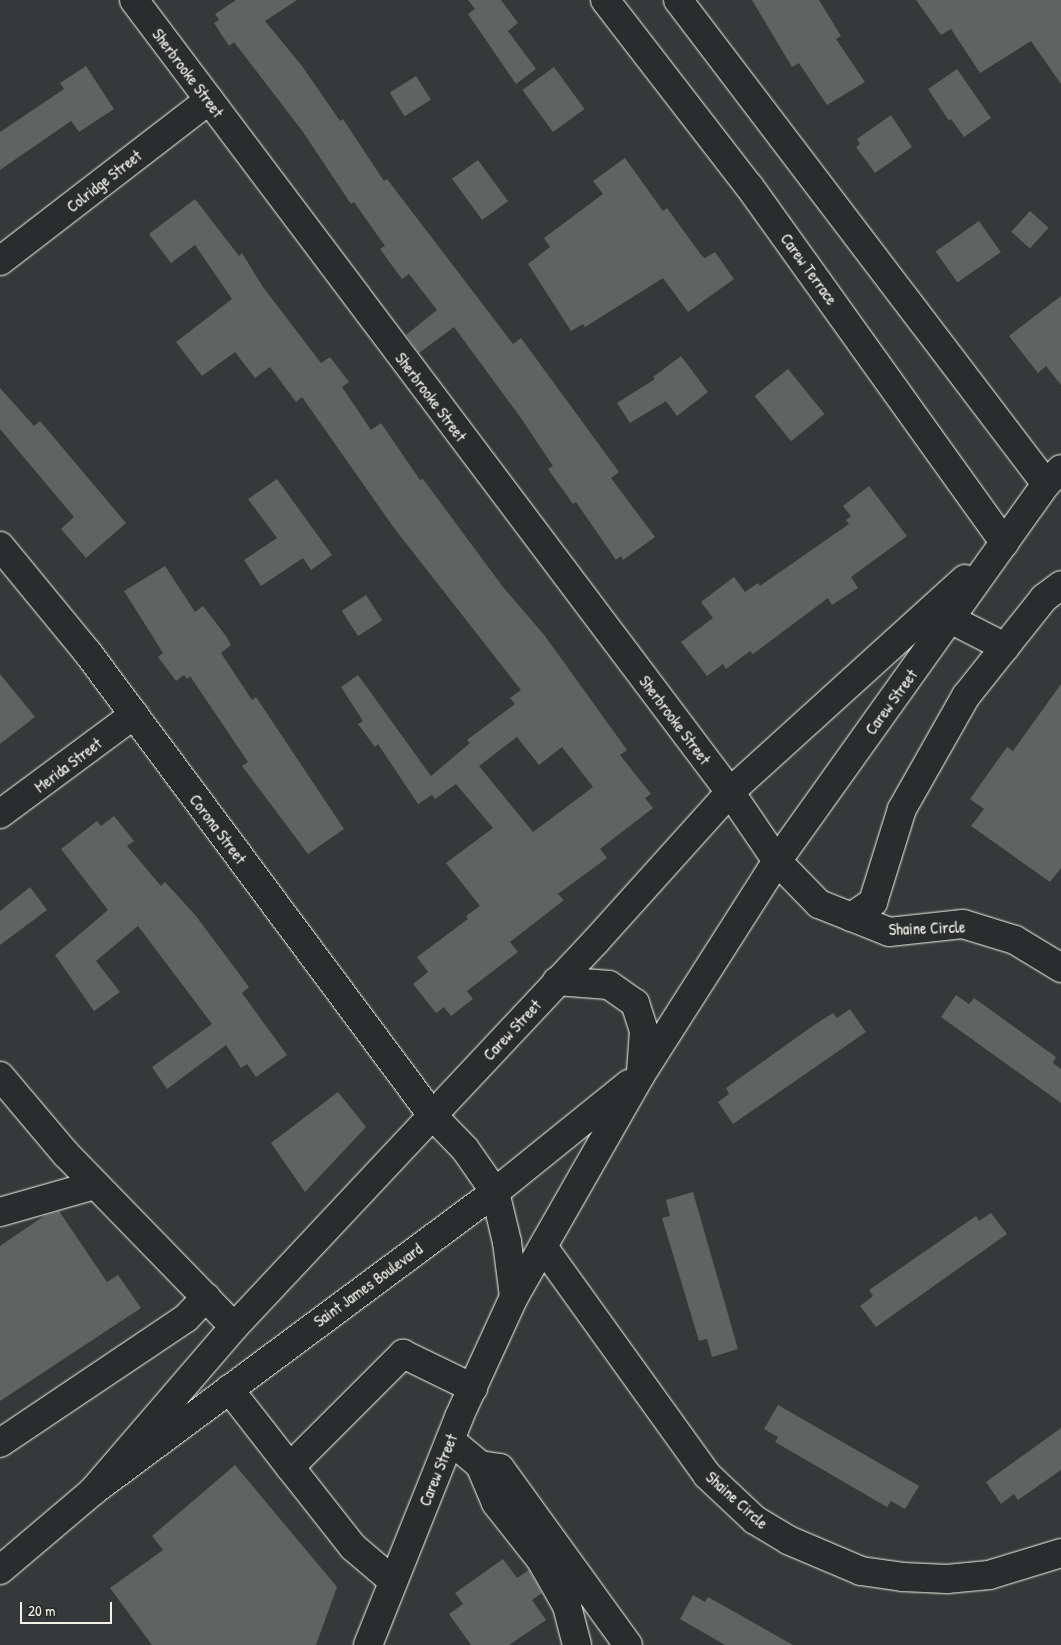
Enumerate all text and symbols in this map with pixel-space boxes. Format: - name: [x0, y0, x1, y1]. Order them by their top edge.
- street label: Sherbrooke Street: [148, 25, 228, 121]
- street label: Colridge Street: [63, 146, 145, 216]
- street label: Carew Terrace: [777, 230, 841, 308]
- street label: Sherbrooke Street: [391, 349, 471, 445]
- street label: Carew Street: [861, 666, 921, 738]
- street label: Sherbrooke Street: [635, 672, 715, 768]
- street label: Merida Street: [31, 734, 105, 796]
- street label: Corona Street: [186, 790, 250, 868]
- street label: Shaine Circle: [888, 917, 966, 939]
- street label: Carew Street: [479, 996, 545, 1064]
- street label: Saint James Boulevard: [310, 1239, 426, 1331]
- street label: Carew Street: [415, 1431, 461, 1509]
- street label: Shaine Circle: [702, 1467, 772, 1533]
- scale bar: [22, 1592, 115, 1624]
- text: 20 m: [28, 1600, 55, 1621]

